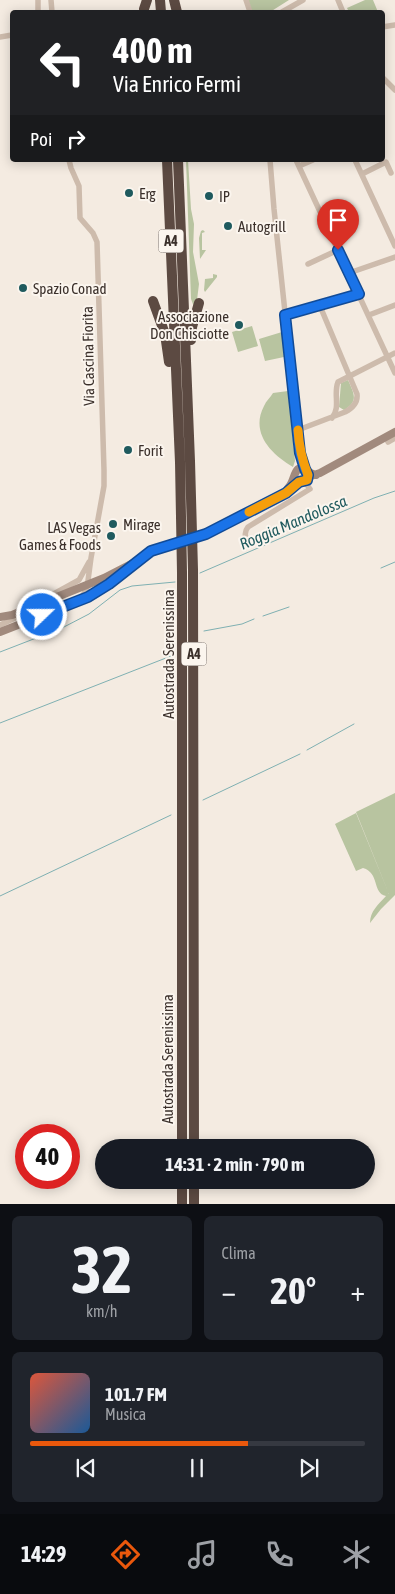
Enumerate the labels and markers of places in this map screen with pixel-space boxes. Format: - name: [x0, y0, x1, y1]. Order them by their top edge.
- place label: Erg: [139, 185, 156, 202]
- marker: Erg: [123, 187, 135, 199]
- place label: IP: [219, 188, 230, 205]
- marker: IP: [203, 190, 215, 202]
- pin: [317, 199, 359, 250]
- place label: Autogrill: [238, 218, 286, 235]
- marker: Autogrill: [222, 220, 234, 232]
- place label: Spazio Conad: [33, 280, 107, 297]
- marker: Spazio Conad: [17, 282, 29, 294]
- place label: Associazione Don Chisciotte: [150, 308, 229, 342]
- marker: Associazione Don Chisciotte: [233, 319, 245, 331]
- place label: Forit: [138, 442, 163, 459]
- marker: Forit: [122, 444, 134, 456]
- place label: Mirage: [123, 516, 161, 533]
- marker: Mirage: [107, 518, 119, 530]
- place label: LAS Vegas Games & Foods: [19, 519, 101, 553]
- marker: LAS Vegas Games & Foods: [105, 530, 117, 542]

